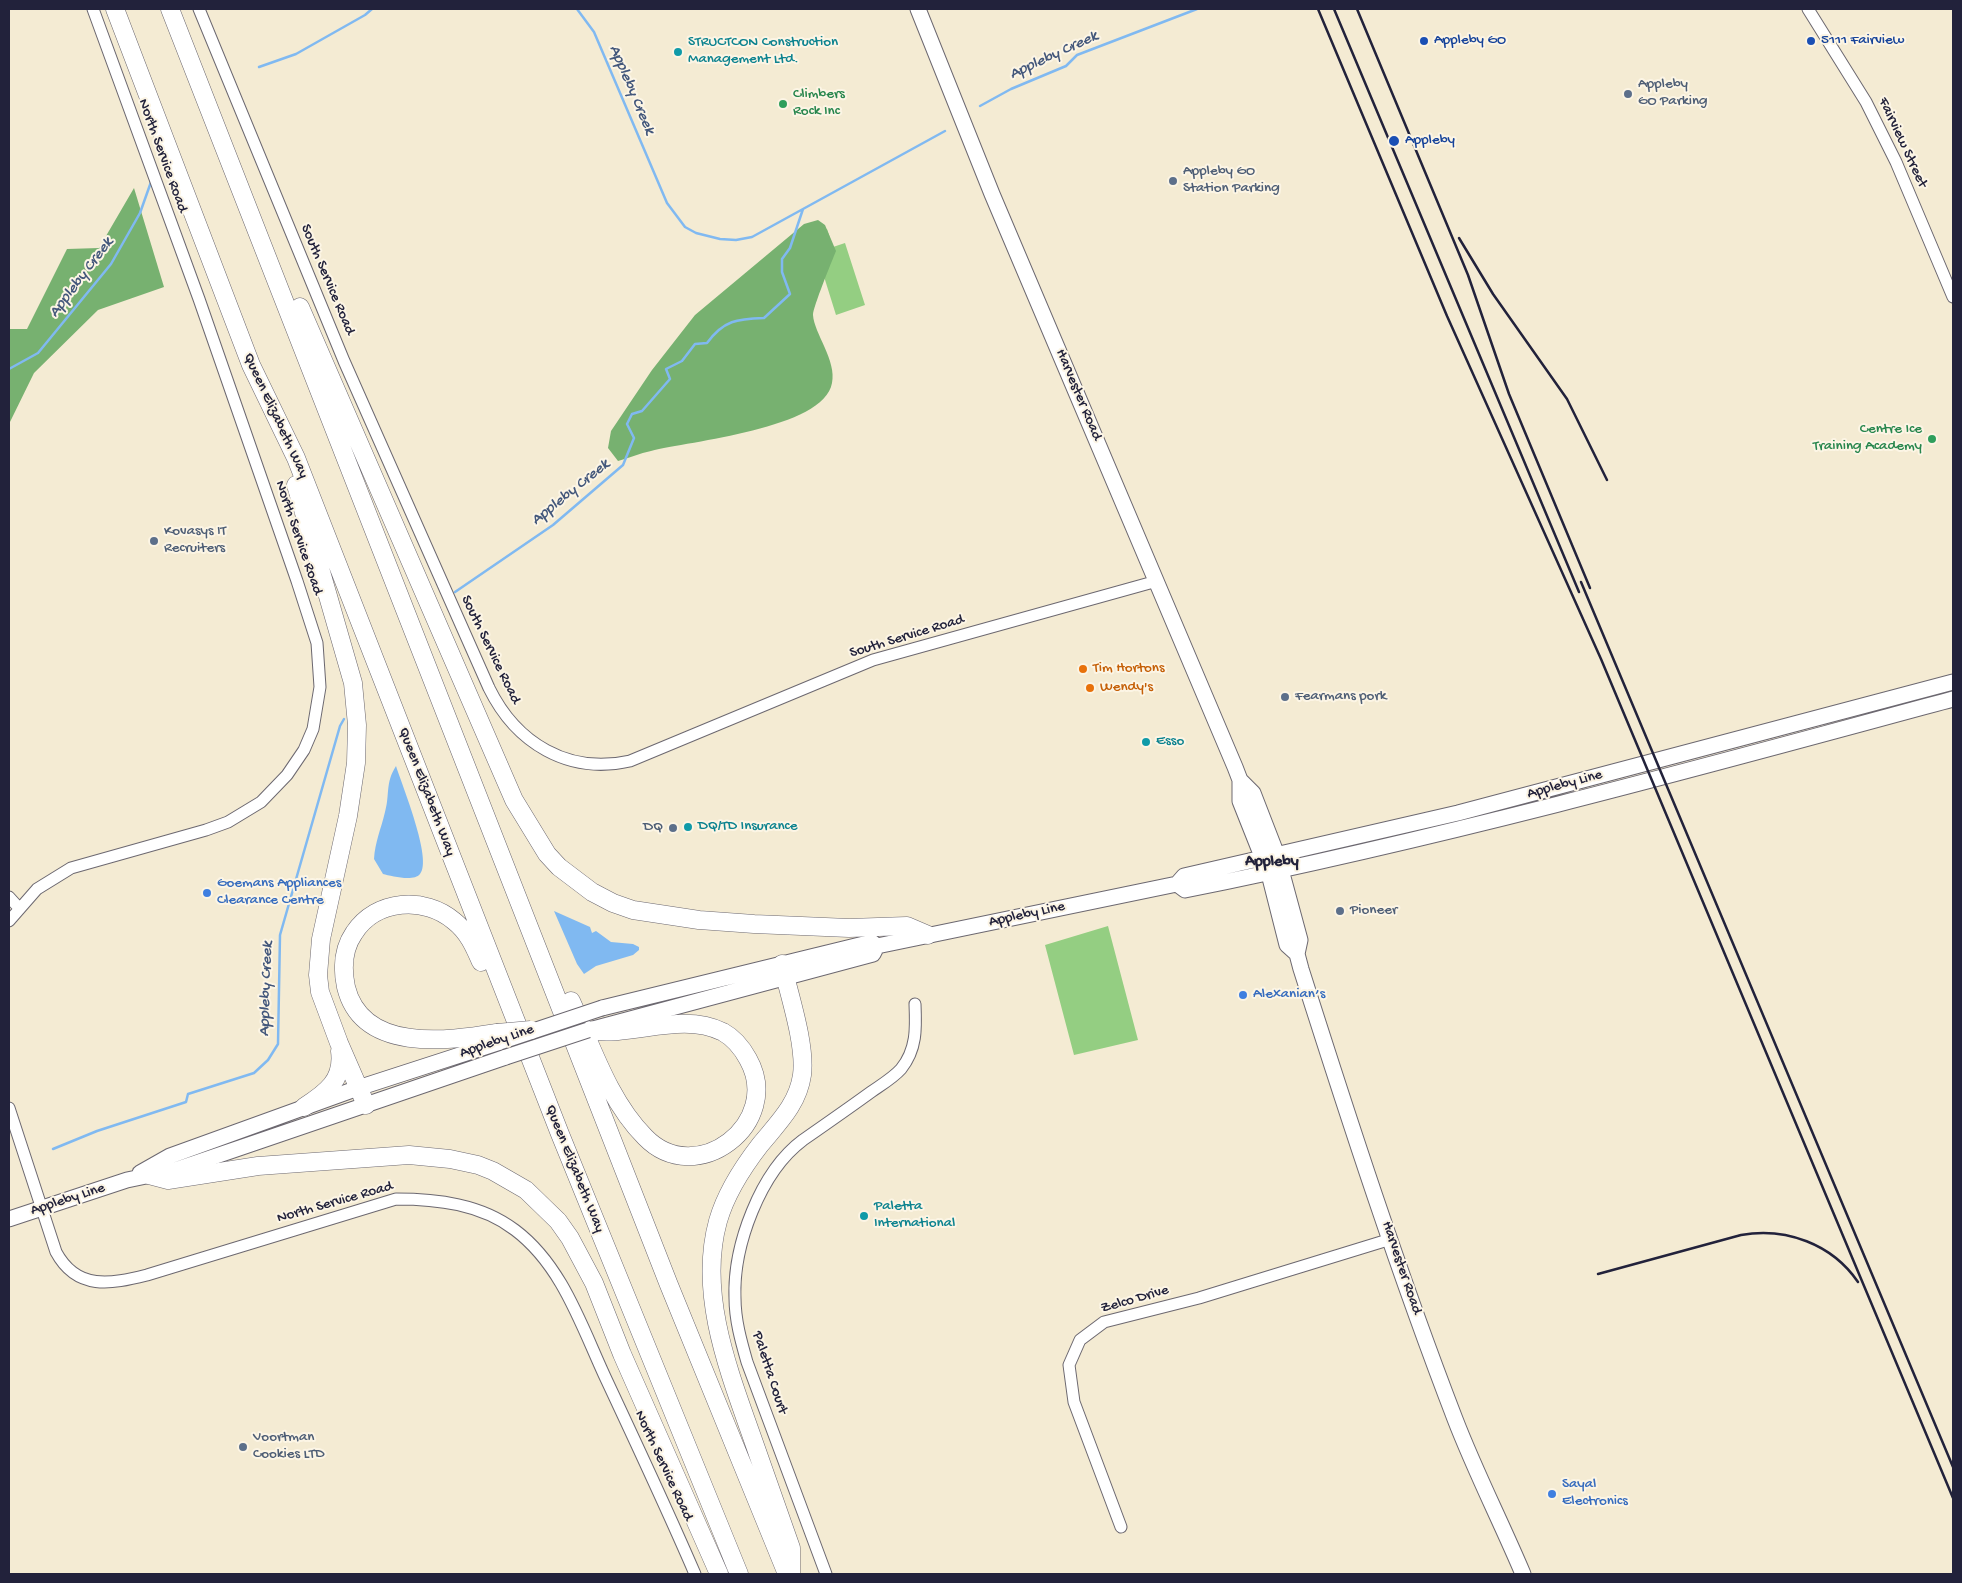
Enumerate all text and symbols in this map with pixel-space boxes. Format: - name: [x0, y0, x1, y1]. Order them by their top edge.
- water label: Appleby Creek: [1007, 27, 1101, 85]
- place label: Appleby GO: [1434, 32, 1506, 50]
- place label: 5111 Fairview: [1821, 32, 1904, 50]
- place label: STRUCTCON Construction Management Ltd.: [688, 34, 838, 69]
- marker: Appleby GO: [1418, 35, 1430, 47]
- marker: 5111 Fairview: [1805, 35, 1817, 47]
- water label: Appleby Creek: [604, 42, 658, 138]
- marker: STRUCTCON Construction Management Ltd.: [672, 46, 684, 58]
- place label: Appleby GO Parking: [1638, 76, 1708, 111]
- place label: Climbers Rock Inc: [793, 86, 845, 121]
- marker: Appleby GO Parking: [1622, 88, 1634, 100]
- street label: Fairview Street: [1873, 95, 1931, 191]
- street label: North Service Road: [133, 97, 191, 215]
- marker: Climbers Rock Inc: [777, 98, 789, 110]
- place label: Appleby: [1405, 132, 1455, 150]
- marker: Appleby: [1387, 134, 1401, 148]
- place label: Appleby GO Station Parking: [1183, 163, 1280, 198]
- marker: Appleby GO Station Parking: [1167, 175, 1179, 187]
- street label: South Service Road: [296, 222, 358, 338]
- water label: Appleby Creek: [46, 234, 118, 322]
- street label: Harvester Road: [1051, 347, 1105, 443]
- street label: Queen Elizabeth Way: [238, 351, 312, 481]
- place label: Centre Ice Training Academy: [1813, 421, 1922, 456]
- marker: Centre Ice Training Academy: [1926, 433, 1938, 445]
- water label: Appleby Creek: [528, 456, 614, 530]
- street label: North Service Road: [270, 479, 326, 597]
- place label: Kovasys IT Recruiters: [164, 523, 226, 558]
- marker: Kovasys IT Recruiters: [148, 535, 160, 547]
- street label: South Service Road: [456, 593, 524, 707]
- street label: South Service Road: [848, 611, 966, 663]
- place label: Tim Hortons: [1093, 660, 1164, 678]
- marker: Tim Hortons: [1077, 663, 1089, 675]
- place label: Wendy's: [1100, 679, 1153, 697]
- marker: Wendy's: [1084, 682, 1096, 694]
- place label: Fearmans pork: [1295, 688, 1386, 706]
- marker: Fearmans pork: [1279, 691, 1291, 703]
- street label: Queen Elizabeth Way: [393, 725, 459, 859]
- place label: Esso: [1156, 733, 1184, 751]
- marker: Esso: [1140, 736, 1152, 748]
- street label: Appleby Line: [1525, 766, 1605, 804]
- place label: DQ/TD Insurance: [698, 818, 797, 836]
- place label: DQ: [643, 819, 663, 837]
- marker: DQ/TD Insurance: [682, 821, 694, 833]
- marker: DQ: [667, 822, 679, 834]
- district label: Appleby: [1245, 853, 1299, 873]
- place label: Goemans Appliances Clearance Centre: [217, 875, 341, 910]
- marker: Goemans Appliances Clearance Centre: [201, 887, 213, 899]
- street label: Appleby Line: [987, 898, 1067, 932]
- place label: Pioneer: [1350, 902, 1397, 920]
- marker: Pioneer: [1334, 905, 1346, 917]
- water label: Appleby Creek: [256, 941, 278, 1037]
- place label: Alexanian’s: [1253, 986, 1325, 1004]
- marker: Alexanian’s: [1237, 989, 1249, 1001]
- street label: Appleby Line: [458, 1021, 536, 1063]
- street label: Queen Elizabeth Way: [540, 1103, 608, 1235]
- street label: North Service Road: [275, 1178, 395, 1228]
- street label: Appleby Line: [29, 1180, 107, 1220]
- place label: Paletta International: [874, 1198, 955, 1233]
- marker: Paletta International: [858, 1210, 870, 1222]
- street label: Harvester Road: [1377, 1219, 1425, 1317]
- street label: Zelco Drive: [1099, 1282, 1171, 1318]
- street label: Paletta Court: [747, 1329, 791, 1417]
- street label: North Service Road: [630, 1408, 696, 1524]
- place label: Voortman Cookies LTD: [253, 1429, 324, 1464]
- marker: Voortman Cookies LTD: [237, 1441, 249, 1453]
- place label: Sayal Electronics: [1562, 1476, 1628, 1511]
- marker: Sayal Electronics: [1546, 1488, 1558, 1500]

